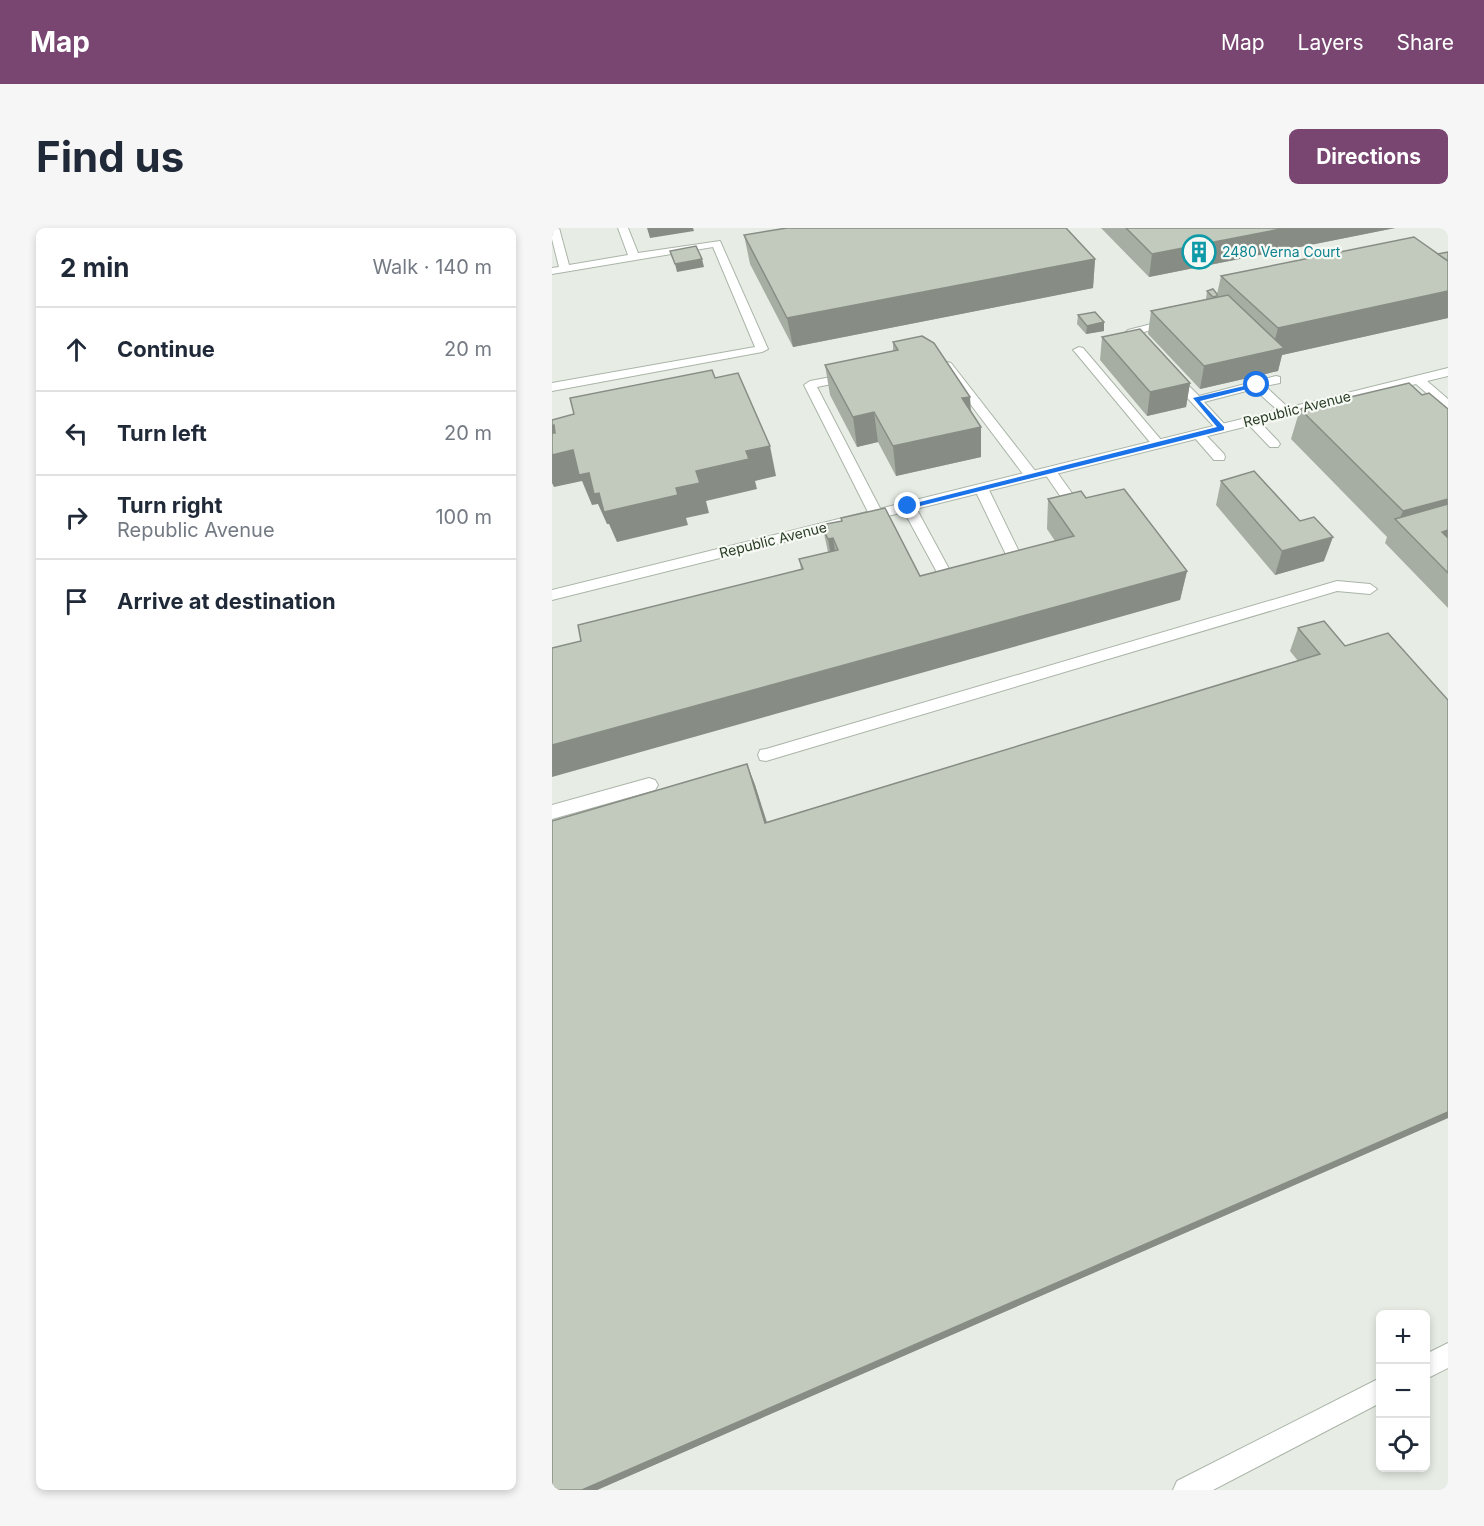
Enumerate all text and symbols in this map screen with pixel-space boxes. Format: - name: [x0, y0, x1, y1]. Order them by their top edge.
- text: Map: [30, 25, 90, 59]
- text: Map: [1221, 30, 1265, 55]
- text: Layers: [1298, 30, 1364, 55]
- text: Share: [1397, 30, 1454, 55]
- button: Directions: [1289, 129, 1448, 184]
- text: Find us: [36, 131, 184, 182]
- building icon: 2480 Verna Court: [1181, 234, 1217, 270]
- place label: 2480 Verna Court: [1222, 243, 1341, 260]
- text: 2 min: [60, 252, 130, 283]
- text: Walk · 140 m: [372, 255, 492, 279]
- icon: ahead: [60, 333, 93, 366]
- text: Continue: [117, 336, 215, 362]
- text: 20 m: [444, 337, 492, 361]
- route start: [1243, 371, 1269, 397]
- street label: Republic Avenue: [1241, 387, 1352, 430]
- icon: left: [60, 417, 93, 450]
- text: Turn left: [117, 420, 207, 446]
- text: 20 m: [444, 421, 492, 445]
- text: Turn right: [117, 492, 223, 518]
- route end: [894, 492, 920, 518]
- icon: right: [60, 501, 93, 534]
- text: 100 m: [435, 505, 492, 529]
- text: Republic Avenue: [117, 518, 275, 542]
- street label: Republic Avenue: [717, 518, 828, 561]
- icon: arrive: [60, 585, 93, 618]
- text: Arrive at destination: [117, 588, 336, 614]
- map controls: [1376, 1310, 1430, 1472]
- button: +: [1376, 1310, 1430, 1364]
- button: −: [1376, 1364, 1430, 1418]
- button: locate: [1376, 1418, 1430, 1472]

